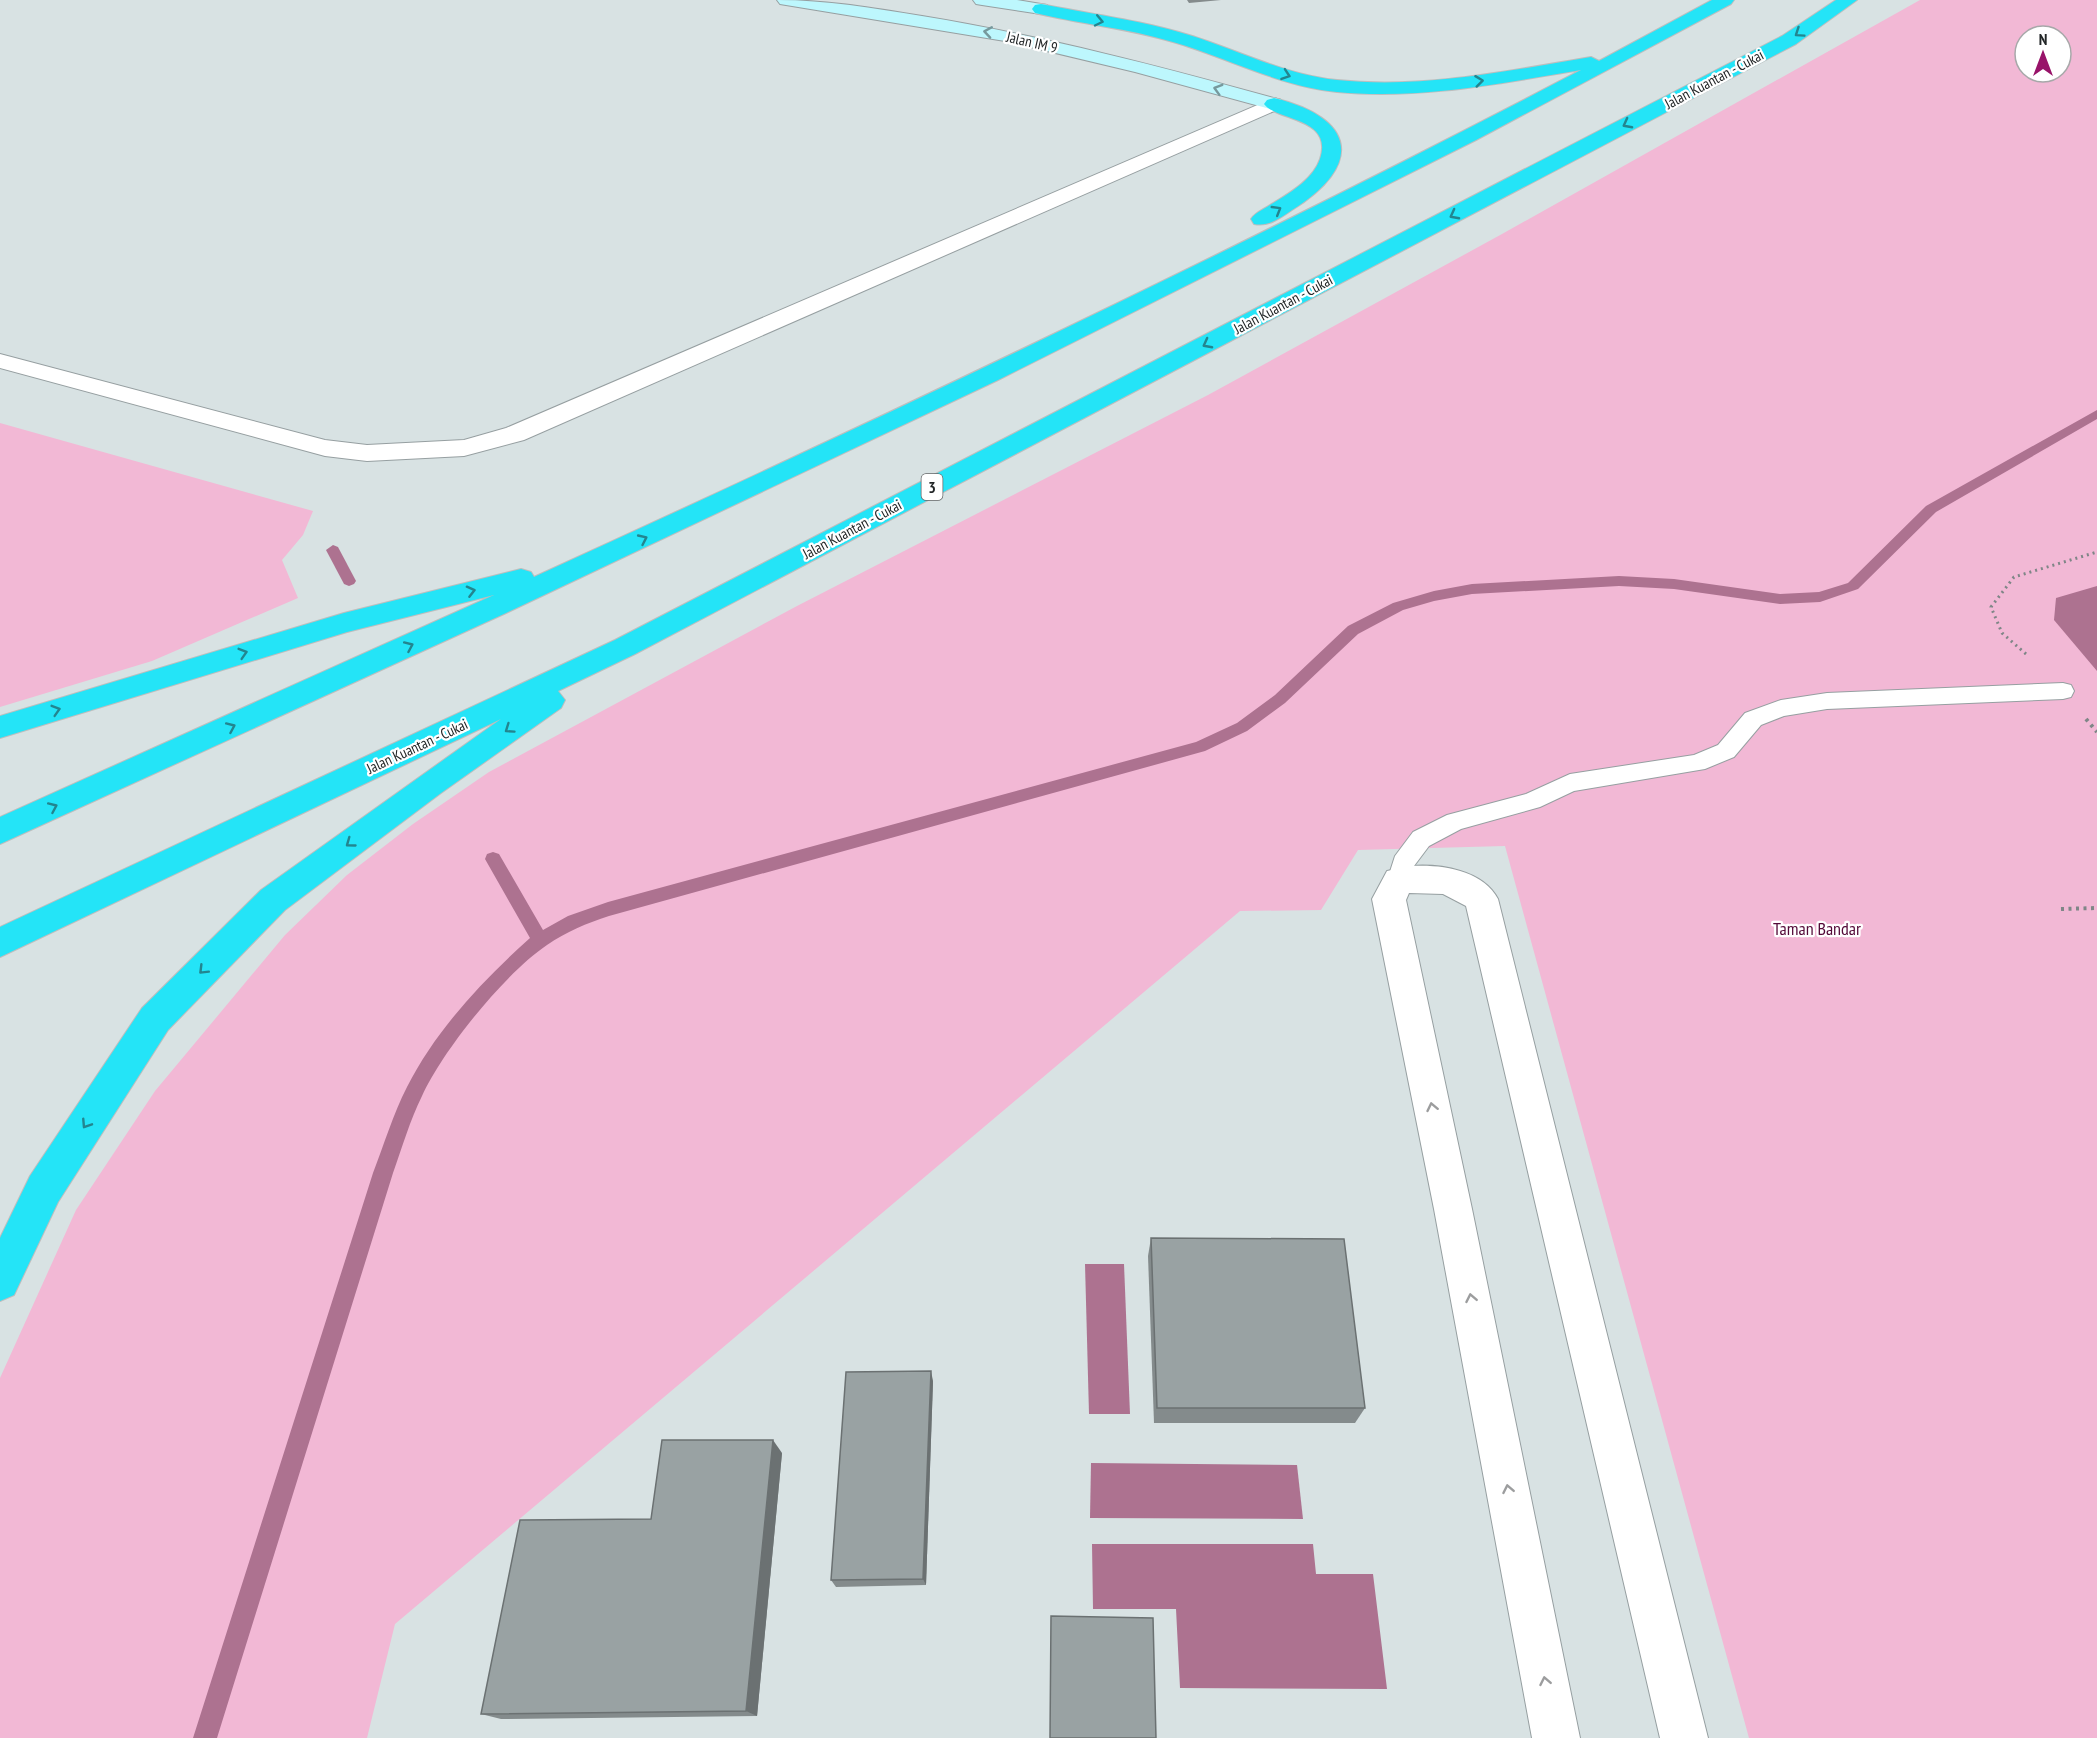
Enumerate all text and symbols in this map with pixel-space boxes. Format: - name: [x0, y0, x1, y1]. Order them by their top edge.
- one-way arrow: [1093, 14, 1103, 27]
- north arrow: [2013, 24, 2073, 84]
- one-way arrow: [1795, 26, 1806, 37]
- one-way arrow: [983, 27, 992, 39]
- street label: Jalan IM 9: [1004, 27, 1059, 57]
- text: N: [2039, 29, 2047, 49]
- street label: Jalan Kuantan - Cukai: [1660, 45, 1767, 114]
- one-way arrow: [1280, 67, 1291, 80]
- one-way arrow: [1474, 76, 1483, 88]
- one-way arrow: [1213, 83, 1223, 96]
- one-way arrow: [1623, 117, 1633, 128]
- one-way arrow: [1271, 206, 1281, 218]
- one-way arrow: [1449, 207, 1460, 219]
- street label: Jalan Kuantan - Cukai: [1229, 270, 1336, 339]
- one-way arrow: [1203, 337, 1213, 348]
- road number: 3: [922, 474, 942, 500]
- street label: Jalan Kuantan - Cukai: [798, 495, 905, 564]
- one-way arrow: [637, 535, 648, 547]
- one-way arrow: [466, 586, 476, 599]
- one-way arrow: [402, 642, 413, 654]
- one-way arrow: [237, 648, 248, 660]
- one-way arrow: [50, 705, 61, 717]
- street label: Jalan Kuantan - Cukai: [362, 714, 471, 778]
- one-way arrow: [225, 722, 236, 734]
- one-way arrow: [504, 722, 515, 733]
- one-way arrow: [47, 802, 58, 814]
- one-way arrow: [346, 836, 357, 847]
- park label: Taman Bandar: [1773, 917, 1861, 940]
- one-way arrow: [200, 963, 211, 974]
- one-way arrow: [1426, 1102, 1439, 1112]
- one-way arrow: [82, 1118, 93, 1129]
- one-way arrow: [1465, 1293, 1478, 1303]
- one-way arrow: [1502, 1484, 1515, 1494]
- one-way arrow: [1539, 1676, 1552, 1686]

